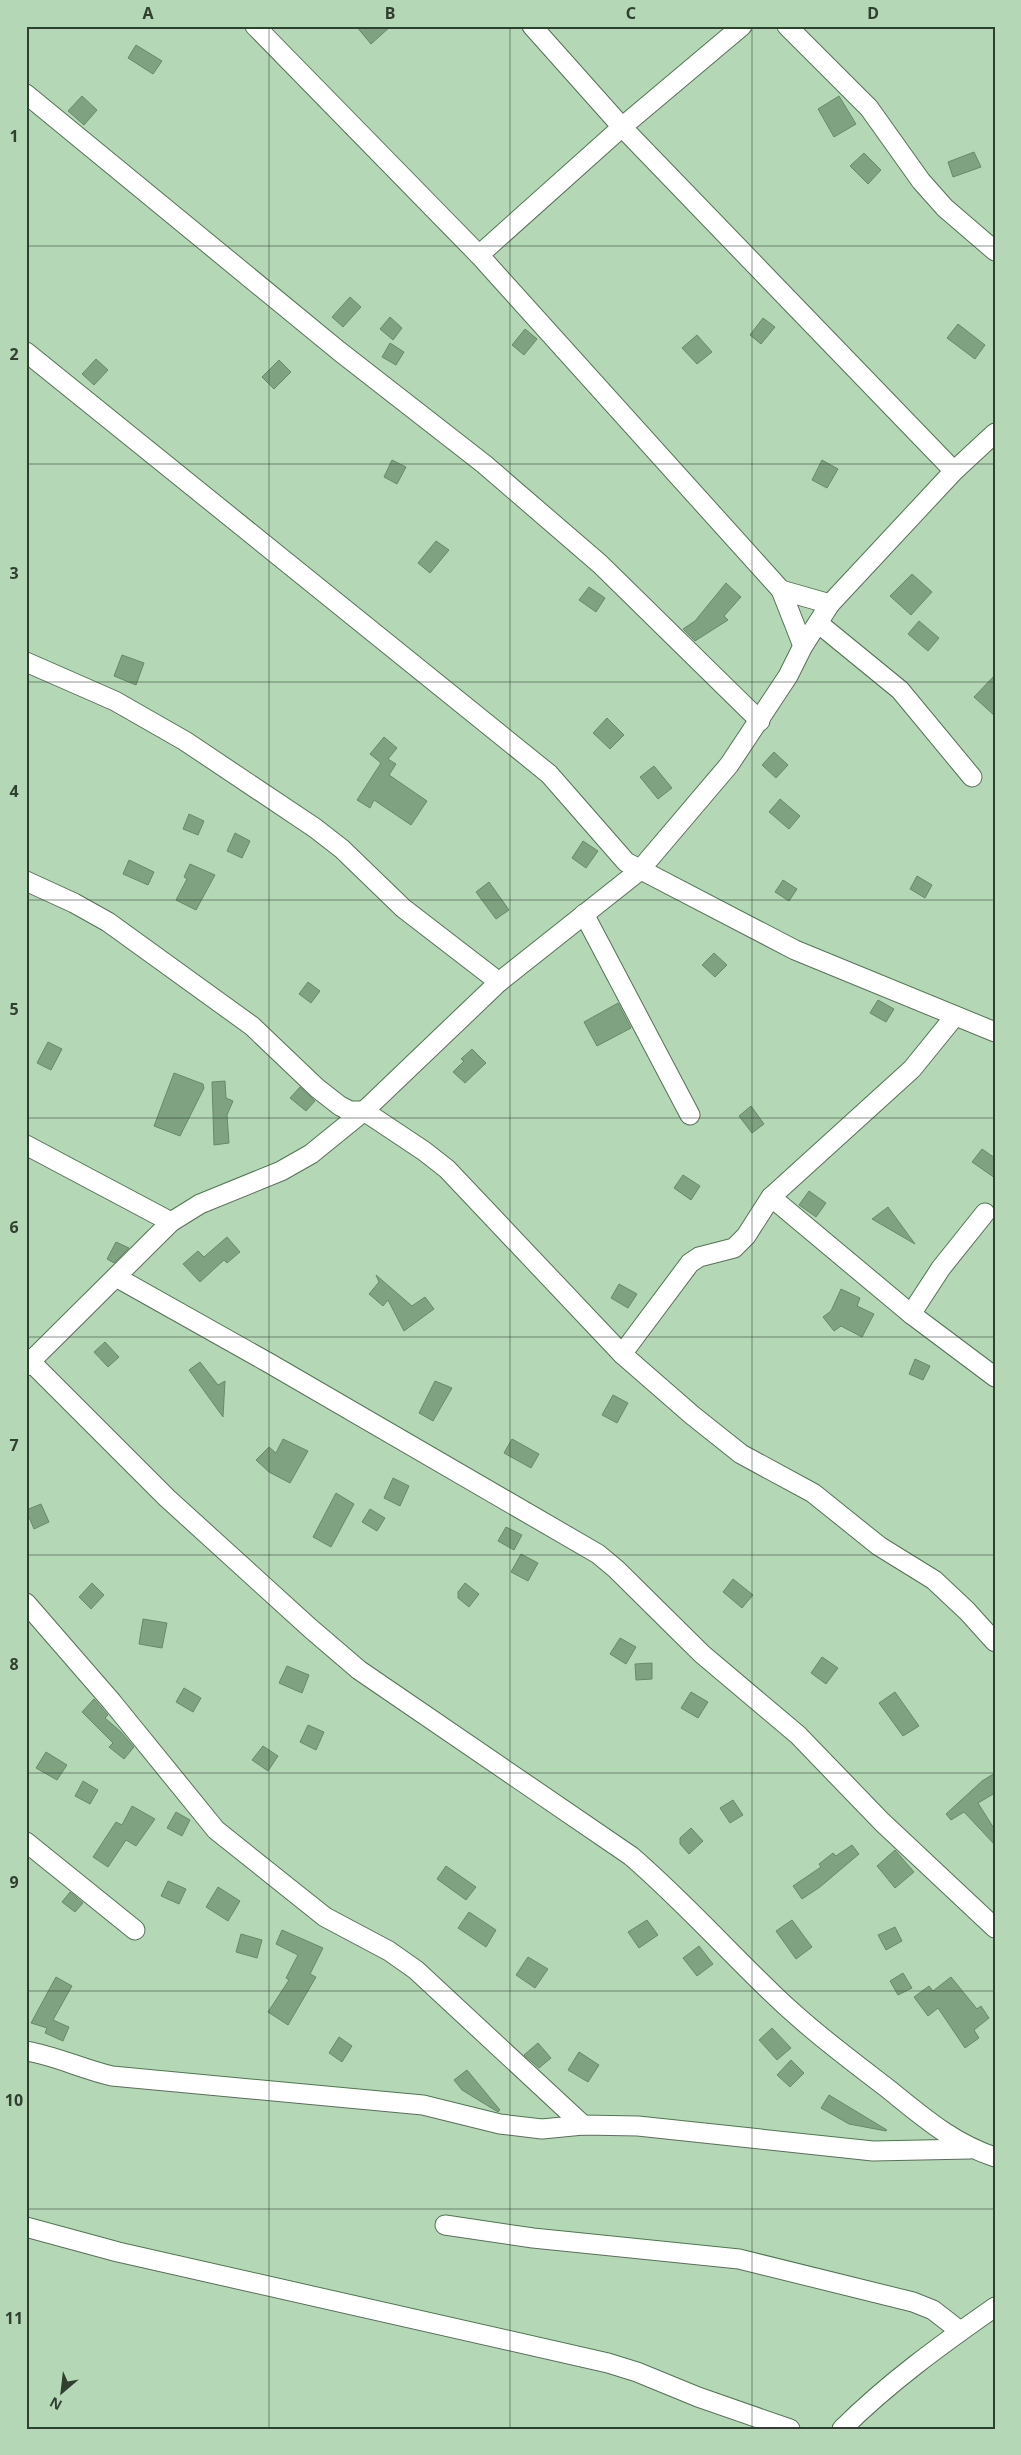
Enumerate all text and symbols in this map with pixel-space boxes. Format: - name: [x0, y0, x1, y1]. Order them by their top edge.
- text: A: [142, 2, 154, 24]
- text: B: [385, 2, 395, 24]
- text: C: [626, 2, 636, 24]
- text: D: [867, 2, 879, 24]
- text: 1: [9, 125, 19, 147]
- text: 2: [9, 343, 19, 365]
- text: 3: [9, 562, 19, 584]
- text: 4: [9, 780, 19, 802]
- text: 5: [9, 998, 19, 1020]
- text: 6: [9, 1216, 19, 1238]
- text: 7: [9, 1434, 19, 1456]
- text: 8: [9, 1653, 19, 1675]
- text: 9: [9, 1871, 19, 1893]
- text: 10: [5, 2089, 23, 2111]
- text: 11: [5, 2307, 23, 2329]
- north arrow: [38, 2368, 88, 2418]
- text: N: [46, 2393, 65, 2415]

